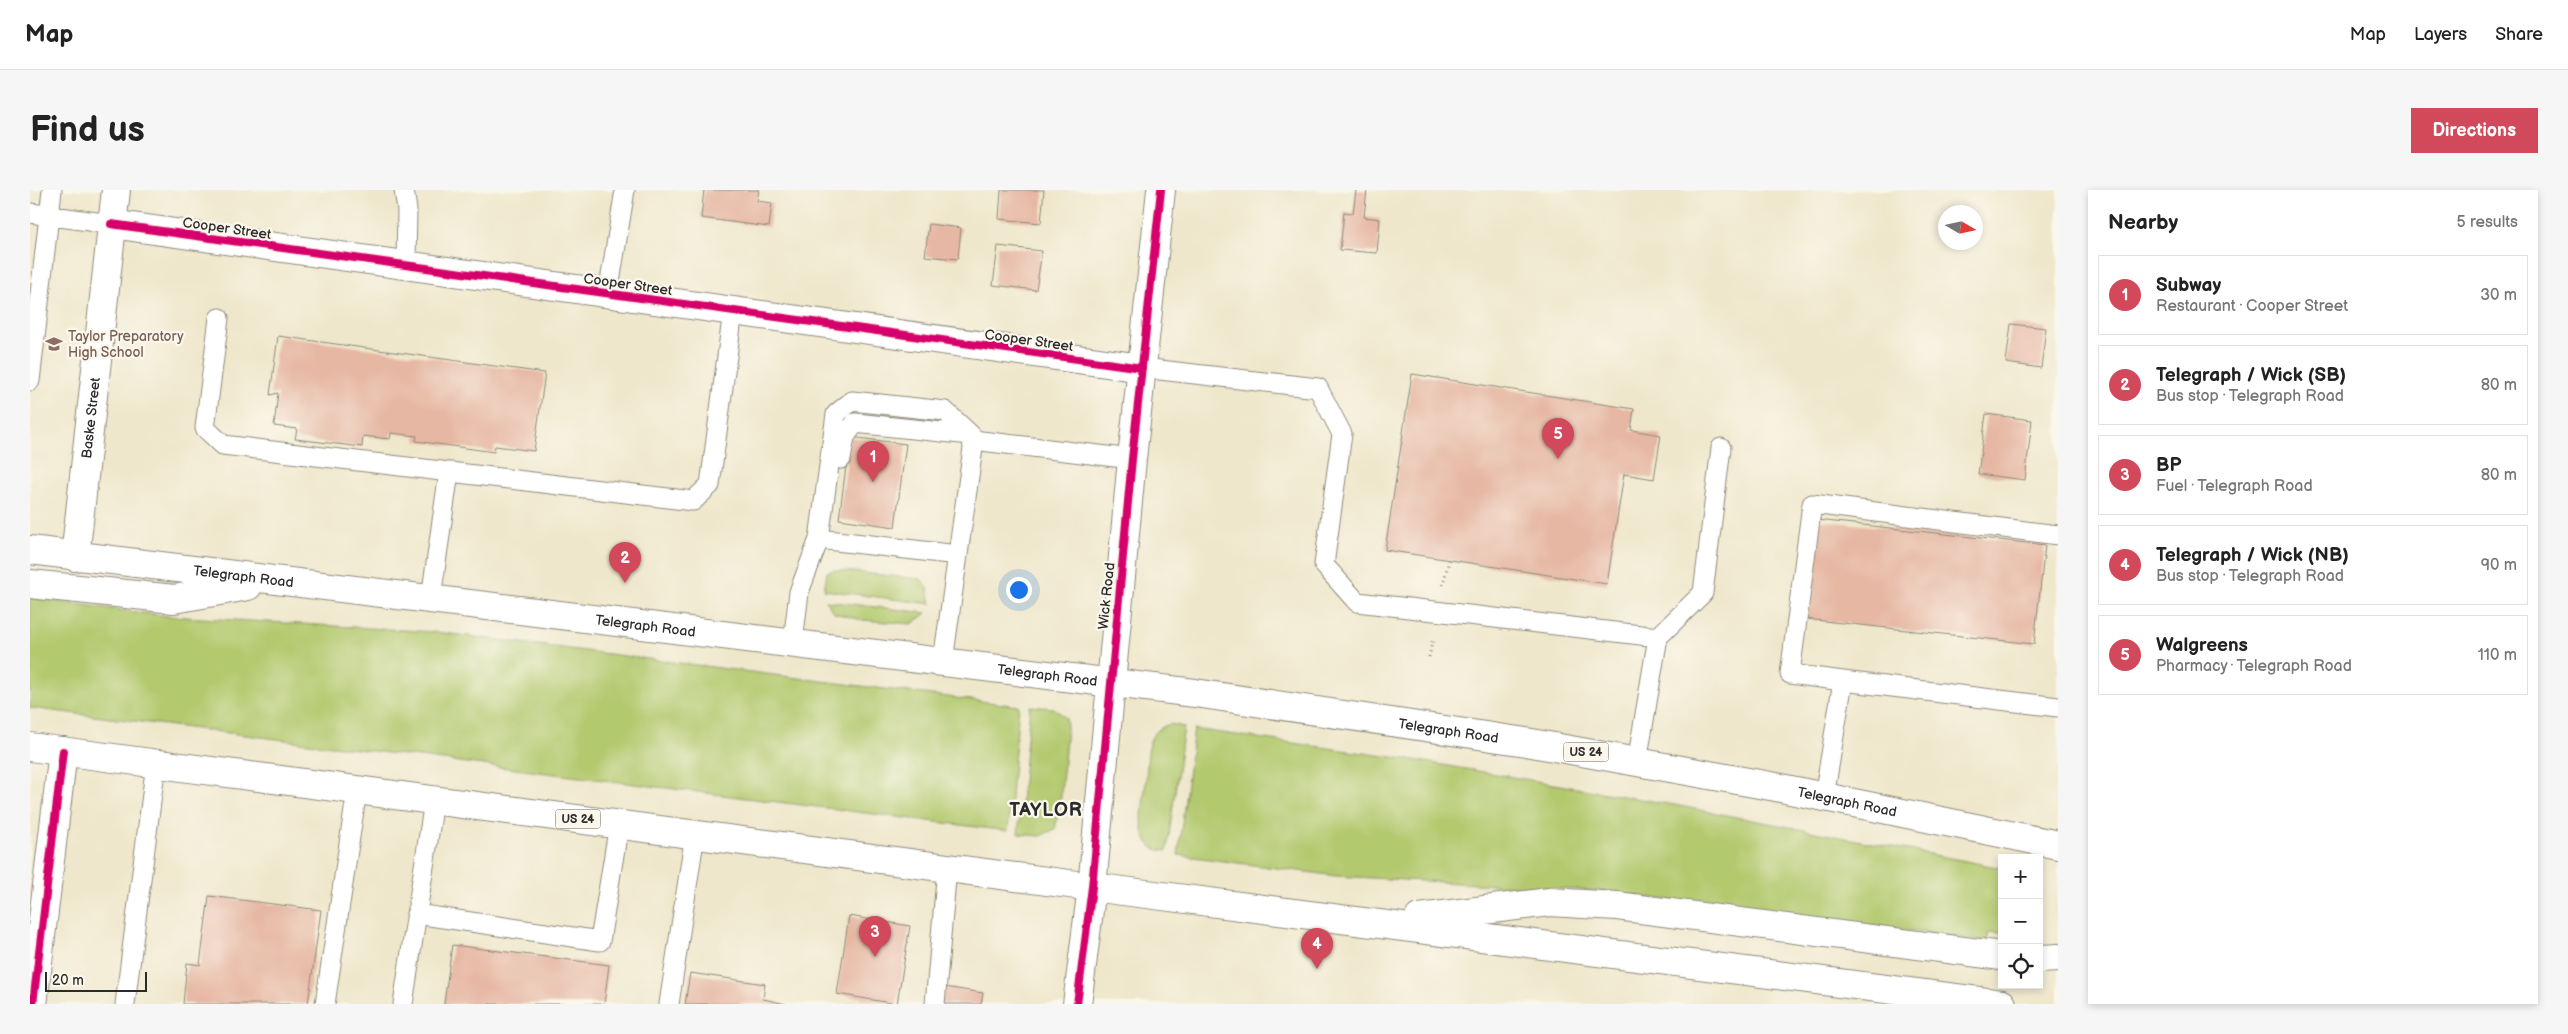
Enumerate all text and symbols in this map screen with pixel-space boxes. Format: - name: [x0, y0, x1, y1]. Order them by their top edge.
- text: Map: [25, 20, 73, 49]
- text: Map: [2350, 24, 2386, 45]
- text: Layers: [2414, 24, 2467, 45]
- text: Share: [2495, 24, 2543, 45]
- button: Directions: [2411, 108, 2538, 153]
- text: Find us: [30, 109, 145, 152]
- north arrow: [1938, 205, 1983, 250]
- text: Nearby: [2108, 210, 2178, 235]
- text: 5 results: [2456, 213, 2518, 232]
- street label: Cooper Street: [182, 214, 273, 243]
- street label: Cooper Street: [583, 270, 674, 299]
- text: Subway: [2156, 274, 2221, 297]
- text: 1: [2122, 286, 2128, 305]
- text: 30 m: [2480, 286, 2517, 305]
- text: Restaurant · Cooper Street: [2156, 297, 2348, 316]
- street label: Cooper Street: [984, 326, 1075, 355]
- place label: Taylor Preparatory High School: [68, 328, 184, 361]
- school or university icon: Taylor Preparatory High School: [44, 334, 64, 354]
- text: Telegraph / Wick (SB): [2156, 364, 2346, 387]
- street label: Baske Street: [78, 376, 104, 459]
- text: 2: [2120, 376, 2130, 395]
- text: 80 m: [2481, 376, 2517, 395]
- text: Bus stop · Telegraph Road: [2156, 387, 2344, 406]
- pin: 5: [1542, 418, 1574, 459]
- pin: 1: [857, 441, 889, 482]
- text: BP: [2156, 454, 2181, 477]
- text: 3: [2120, 466, 2130, 485]
- text: 80 m: [2481, 466, 2517, 485]
- text: Fuel · Telegraph Road: [2156, 477, 2313, 496]
- pin: 2: [609, 542, 641, 583]
- text: Telegraph / Wick (NB): [2156, 544, 2349, 567]
- text: 4: [2120, 556, 2130, 575]
- text: 90 m: [2481, 556, 2517, 575]
- street label: Telegraph Road: [192, 562, 294, 591]
- street label: Wick Road: [1095, 562, 1118, 630]
- text: Bus stop · Telegraph Road: [2156, 567, 2344, 586]
- your location: [1006, 577, 1032, 603]
- street label: Telegraph Road: [594, 611, 696, 641]
- text: Walgreens: [2156, 634, 2248, 657]
- text: 5: [2120, 646, 2130, 665]
- text: 110 m: [2478, 646, 2517, 665]
- text: Pharmacy · Telegraph Road: [2156, 657, 2352, 676]
- street label: Telegraph Road: [996, 661, 1098, 690]
- street label: Telegraph Road: [1397, 715, 1500, 747]
- road number: US 24: [1564, 742, 1608, 762]
- street label: Telegraph Road: [1796, 784, 1898, 821]
- district label: TAYLOR: [1009, 799, 1083, 822]
- road number: US 24: [556, 810, 600, 828]
- map controls: [1998, 854, 2043, 989]
- button: +: [1998, 854, 2043, 899]
- button: −: [1998, 899, 2043, 944]
- pin: 3: [859, 916, 891, 957]
- pin: 4: [1301, 928, 1333, 969]
- button: locate: [1998, 944, 2043, 989]
- scale bar: [45, 969, 148, 992]
- text: 20 m: [52, 972, 84, 989]

